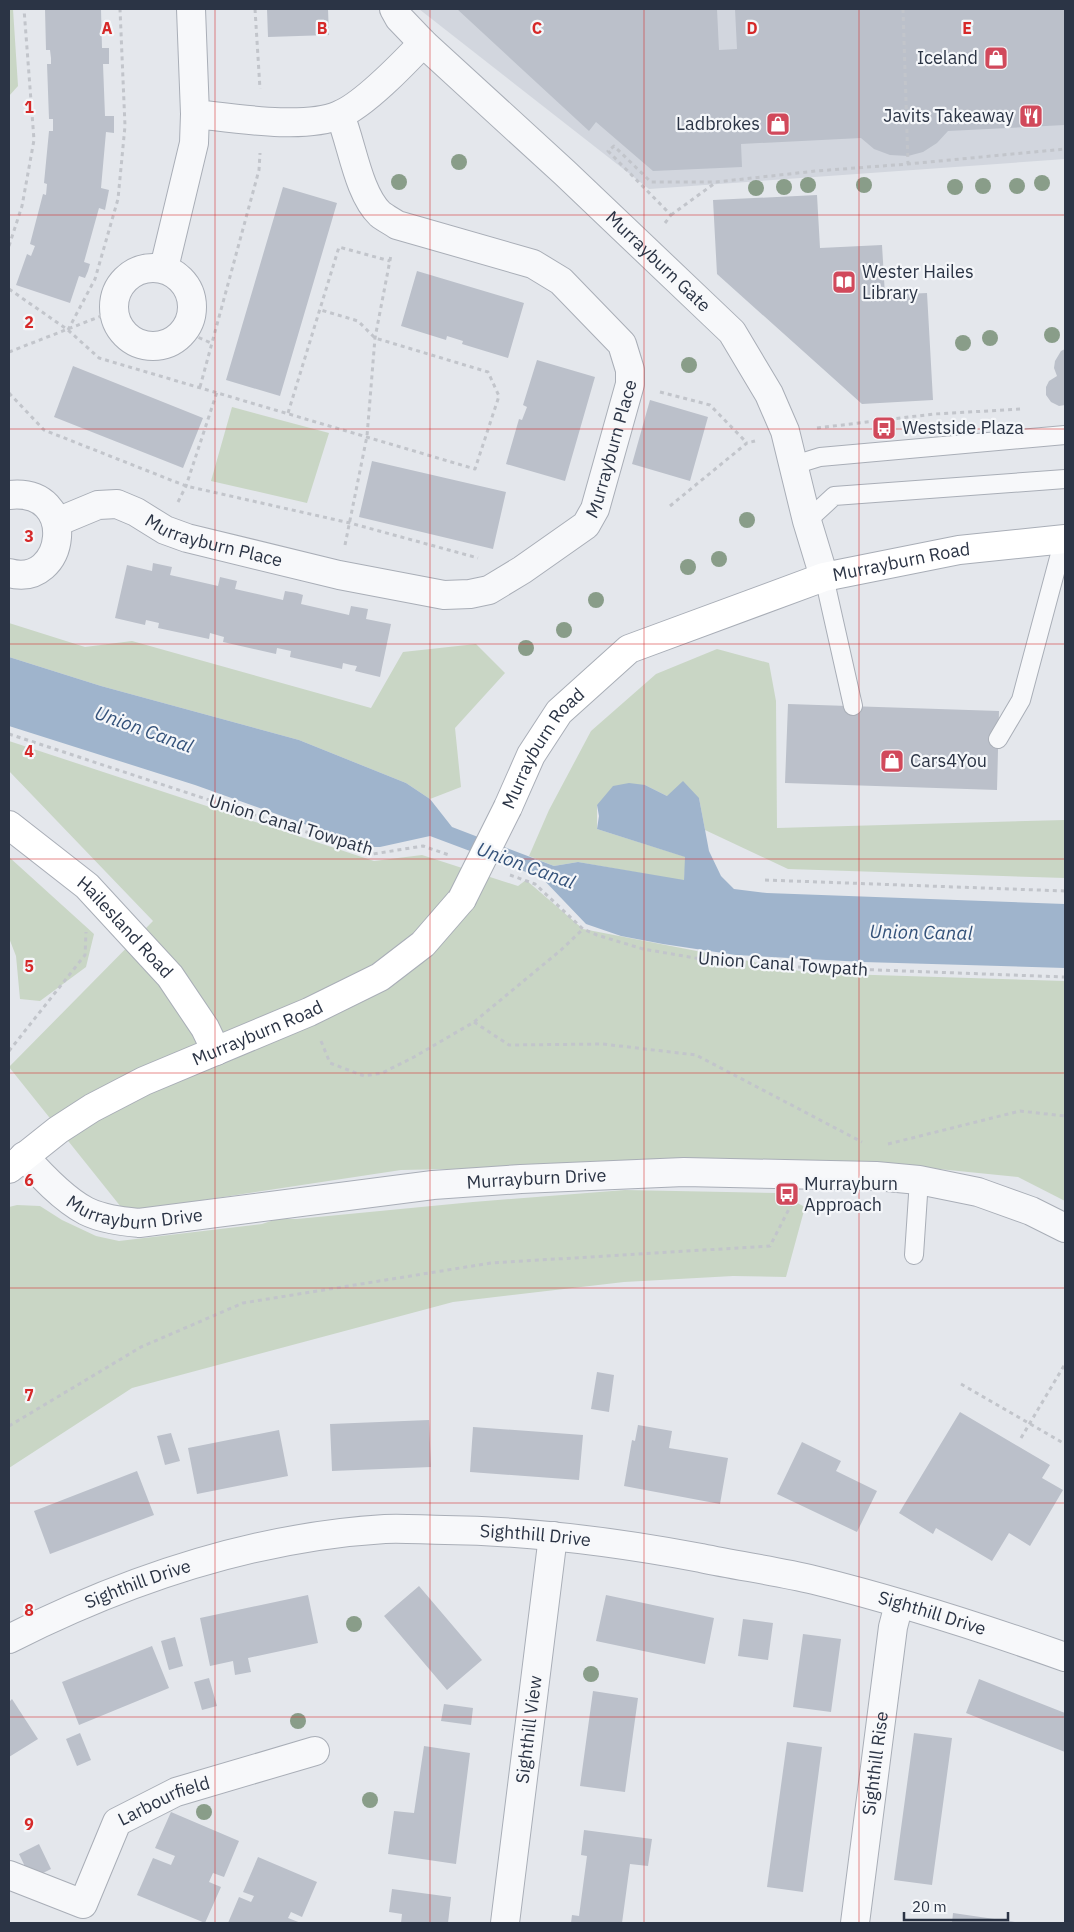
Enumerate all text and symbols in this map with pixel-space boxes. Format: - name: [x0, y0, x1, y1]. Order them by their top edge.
- text: A: [102, 18, 113, 38]
- text: B: [317, 18, 328, 38]
- text: C: [532, 18, 542, 38]
- text: D: [746, 18, 758, 38]
- text: E: [962, 18, 972, 38]
- shop icon: Iceland: [983, 45, 1009, 71]
- place label: Iceland: [917, 46, 978, 69]
- text: 1: [24, 97, 34, 117]
- restaurant icon: Javits Takeaway: [1018, 103, 1044, 129]
- place label: Javits Takeaway: [883, 104, 1014, 127]
- shop icon: Ladbrokes: [765, 111, 791, 137]
- place label: Ladbrokes: [676, 112, 760, 135]
- street label: Murrayburn Gate: [601, 206, 716, 317]
- place label: Wester Hailes Library: [862, 260, 974, 304]
- library icon: Wester Hailes Library: [831, 269, 857, 295]
- text: 2: [24, 312, 34, 332]
- street label: Murrayburn Place: [580, 377, 642, 522]
- bus stop icon: Westside Plaza: [871, 415, 897, 441]
- place label: Westside Plaza: [902, 416, 1024, 439]
- street label: Murrayburn Place: [141, 508, 285, 572]
- text: 3: [24, 526, 34, 546]
- street label: Murrayburn Road: [830, 537, 971, 586]
- street label: Murrayburn Road: [497, 683, 589, 812]
- water label: Union Canal: [91, 700, 197, 758]
- text: 4: [24, 741, 34, 761]
- shop icon: Cars4You: [879, 748, 905, 774]
- place label: Cars4You: [910, 749, 987, 772]
- street label: Union Canal Towpath: [206, 789, 376, 860]
- water label: Union Canal: [473, 836, 579, 894]
- street label: Hailesland Road: [73, 871, 178, 983]
- water label: Union Canal: [869, 919, 973, 945]
- street label: Union Canal Towpath: [697, 946, 869, 981]
- text: 5: [24, 956, 34, 976]
- street label: Murrayburn Road: [189, 995, 327, 1071]
- street label: Murrayburn Drive: [466, 1163, 607, 1194]
- text: 6: [24, 1170, 34, 1190]
- place label: Murrayburn Approach: [804, 1172, 898, 1216]
- bus stop icon: Murrayburn Approach: [774, 1181, 800, 1207]
- street label: Murrayburn Drive: [62, 1190, 204, 1234]
- text: 7: [24, 1385, 34, 1405]
- street label: Sighthill Drive: [479, 1519, 592, 1551]
- street label: Sighthill Drive: [81, 1554, 193, 1614]
- street label: Sighthill Drive: [876, 1586, 989, 1640]
- text: 8: [24, 1600, 34, 1620]
- street label: Sighthill View: [510, 1674, 547, 1785]
- street label: Sighthill Rise: [857, 1710, 893, 1817]
- street label: Larbourfield: [114, 1771, 212, 1831]
- text: 9: [24, 1814, 34, 1834]
- scale bar: [904, 1890, 1008, 1922]
- text: 20 m: [912, 1897, 947, 1916]

